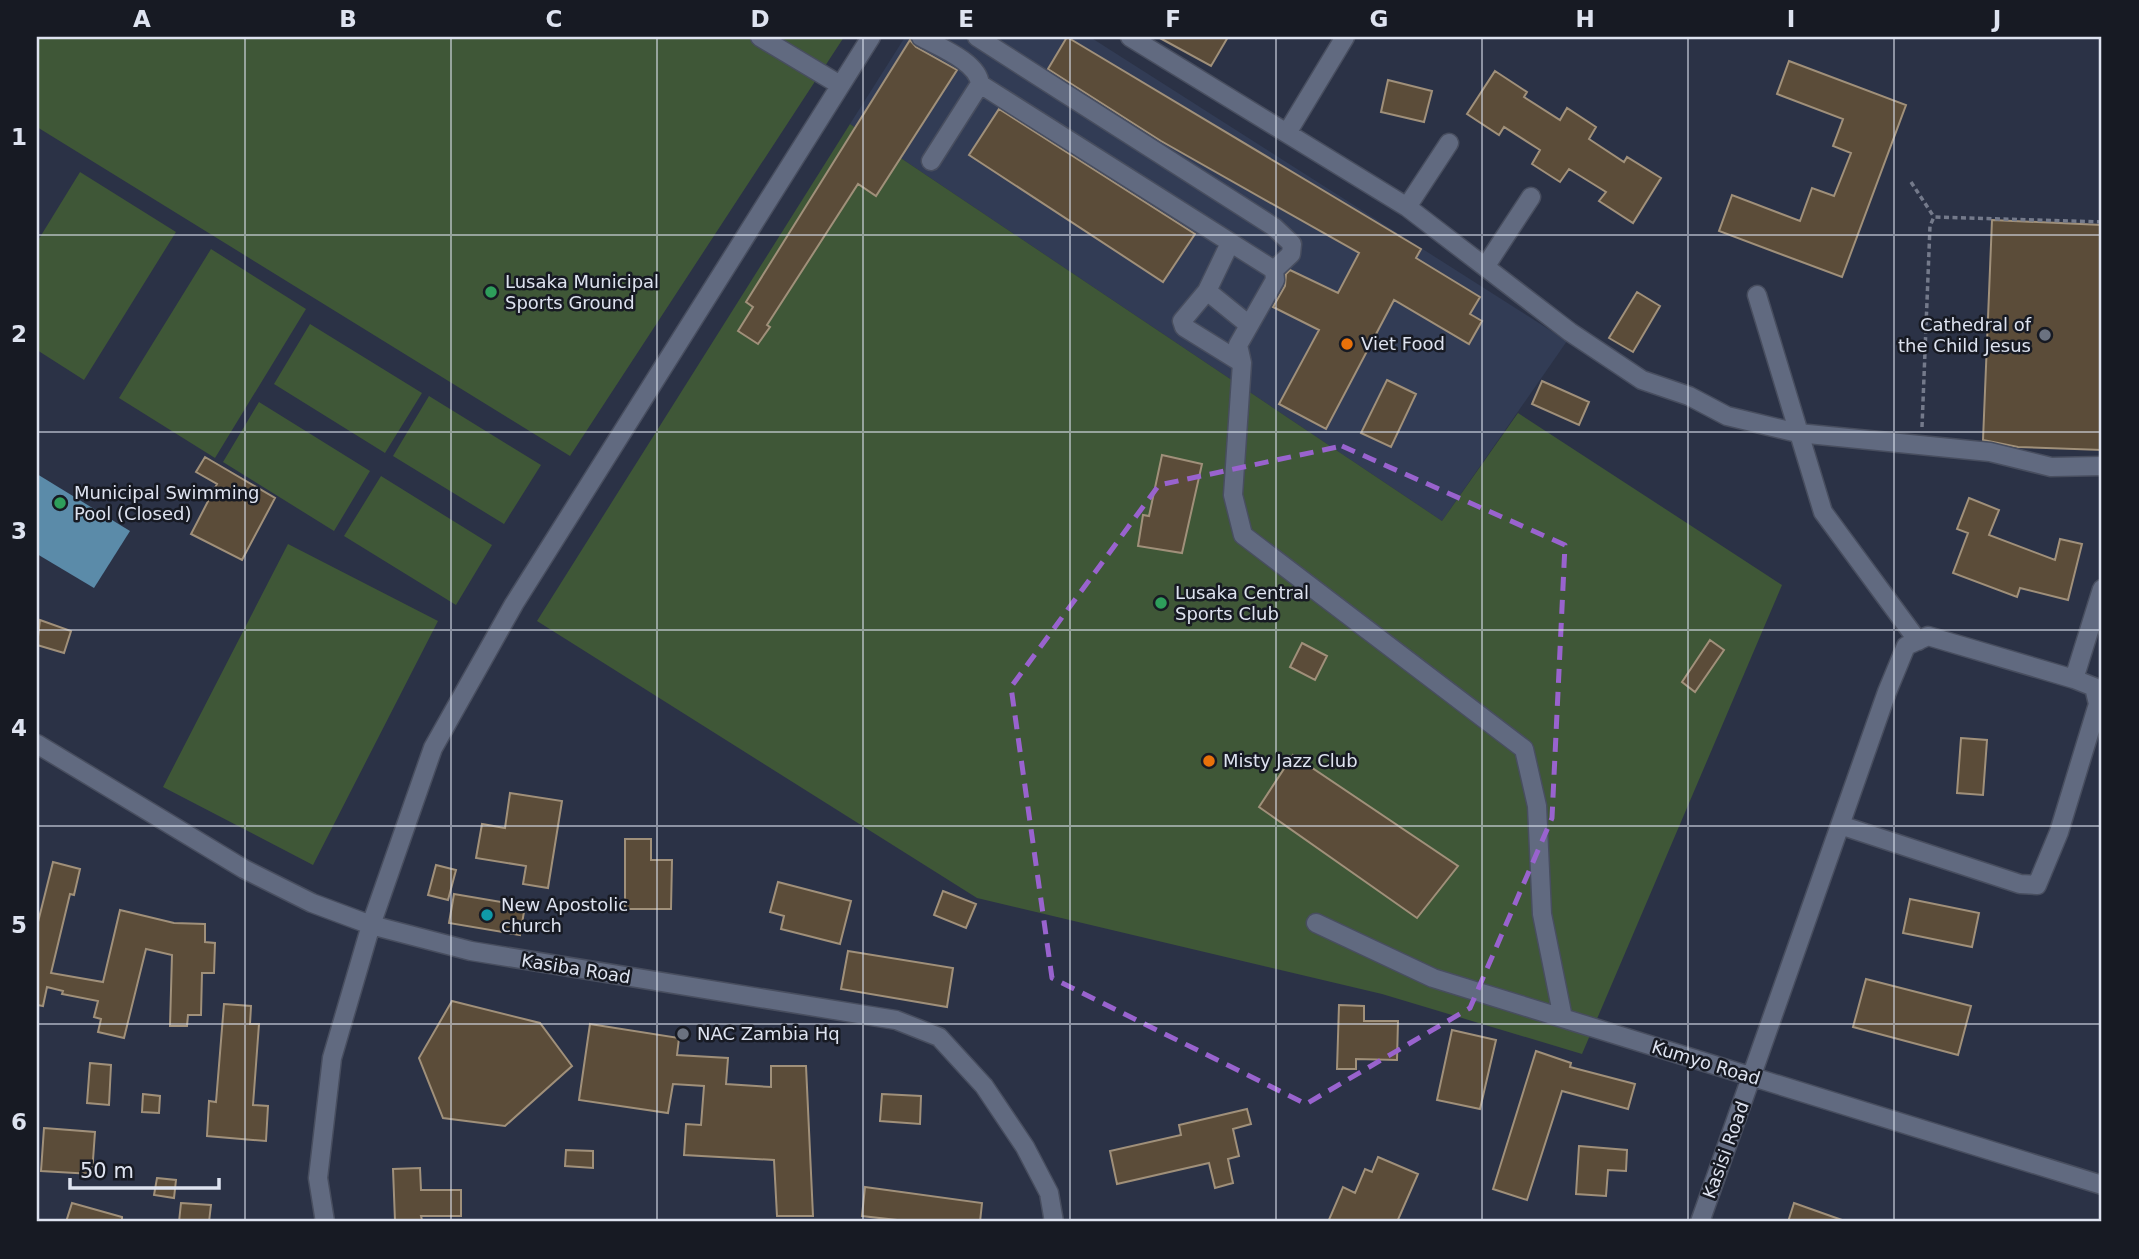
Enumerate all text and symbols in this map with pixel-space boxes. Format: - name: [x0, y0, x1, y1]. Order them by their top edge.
- text: A: [133, 6, 151, 32]
- text: B: [339, 6, 357, 32]
- text: C: [546, 6, 562, 32]
- text: D: [750, 6, 770, 32]
- text: E: [958, 6, 974, 32]
- text: F: [1165, 6, 1181, 32]
- text: G: [1370, 6, 1388, 32]
- text: H: [1575, 6, 1595, 32]
- text: I: [1787, 6, 1795, 32]
- text: J: [1991, 6, 2001, 32]
- text: 1: [11, 124, 27, 150]
- place label: Lusaka Municipal Sports Ground: [505, 271, 659, 313]
- marker: Lusaka Municipal Sports Ground: [483, 284, 499, 300]
- place label: Cathedral of the Child Jesus: [1898, 314, 2032, 356]
- text: 2: [11, 321, 27, 347]
- marker: Cathedral of the Child Jesus: [2037, 327, 2053, 343]
- place label: Viet Food: [1361, 333, 1445, 354]
- marker: Viet Food: [1339, 336, 1355, 352]
- place label: Municipal Swimming Pool (Closed): [74, 482, 259, 524]
- marker: Municipal Swimming Pool (Closed): [52, 495, 68, 511]
- text: 3: [11, 518, 27, 544]
- place label: Lusaka Central Sports Club: [1175, 582, 1309, 624]
- marker: Lusaka Central Sports Club: [1153, 595, 1169, 611]
- text: 4: [11, 715, 27, 741]
- place label: Misty Jazz Club: [1223, 750, 1358, 771]
- marker: Misty Jazz Club: [1201, 753, 1217, 769]
- place label: New Apostolic church: [501, 894, 628, 936]
- marker: New Apostolic church: [479, 907, 495, 923]
- text: 5: [11, 912, 27, 938]
- street label: Kasiba Road: [520, 950, 632, 988]
- place label: NAC Zambia Hq: [697, 1023, 840, 1044]
- marker: NAC Zambia Hq: [675, 1026, 691, 1042]
- street label: Kumyo Road: [1649, 1036, 1763, 1089]
- street label: Kasisi Road: [1698, 1098, 1753, 1201]
- text: 6: [11, 1109, 27, 1135]
- scale bar: [70, 1147, 219, 1191]
- text: 50 m: [80, 1159, 134, 1183]

